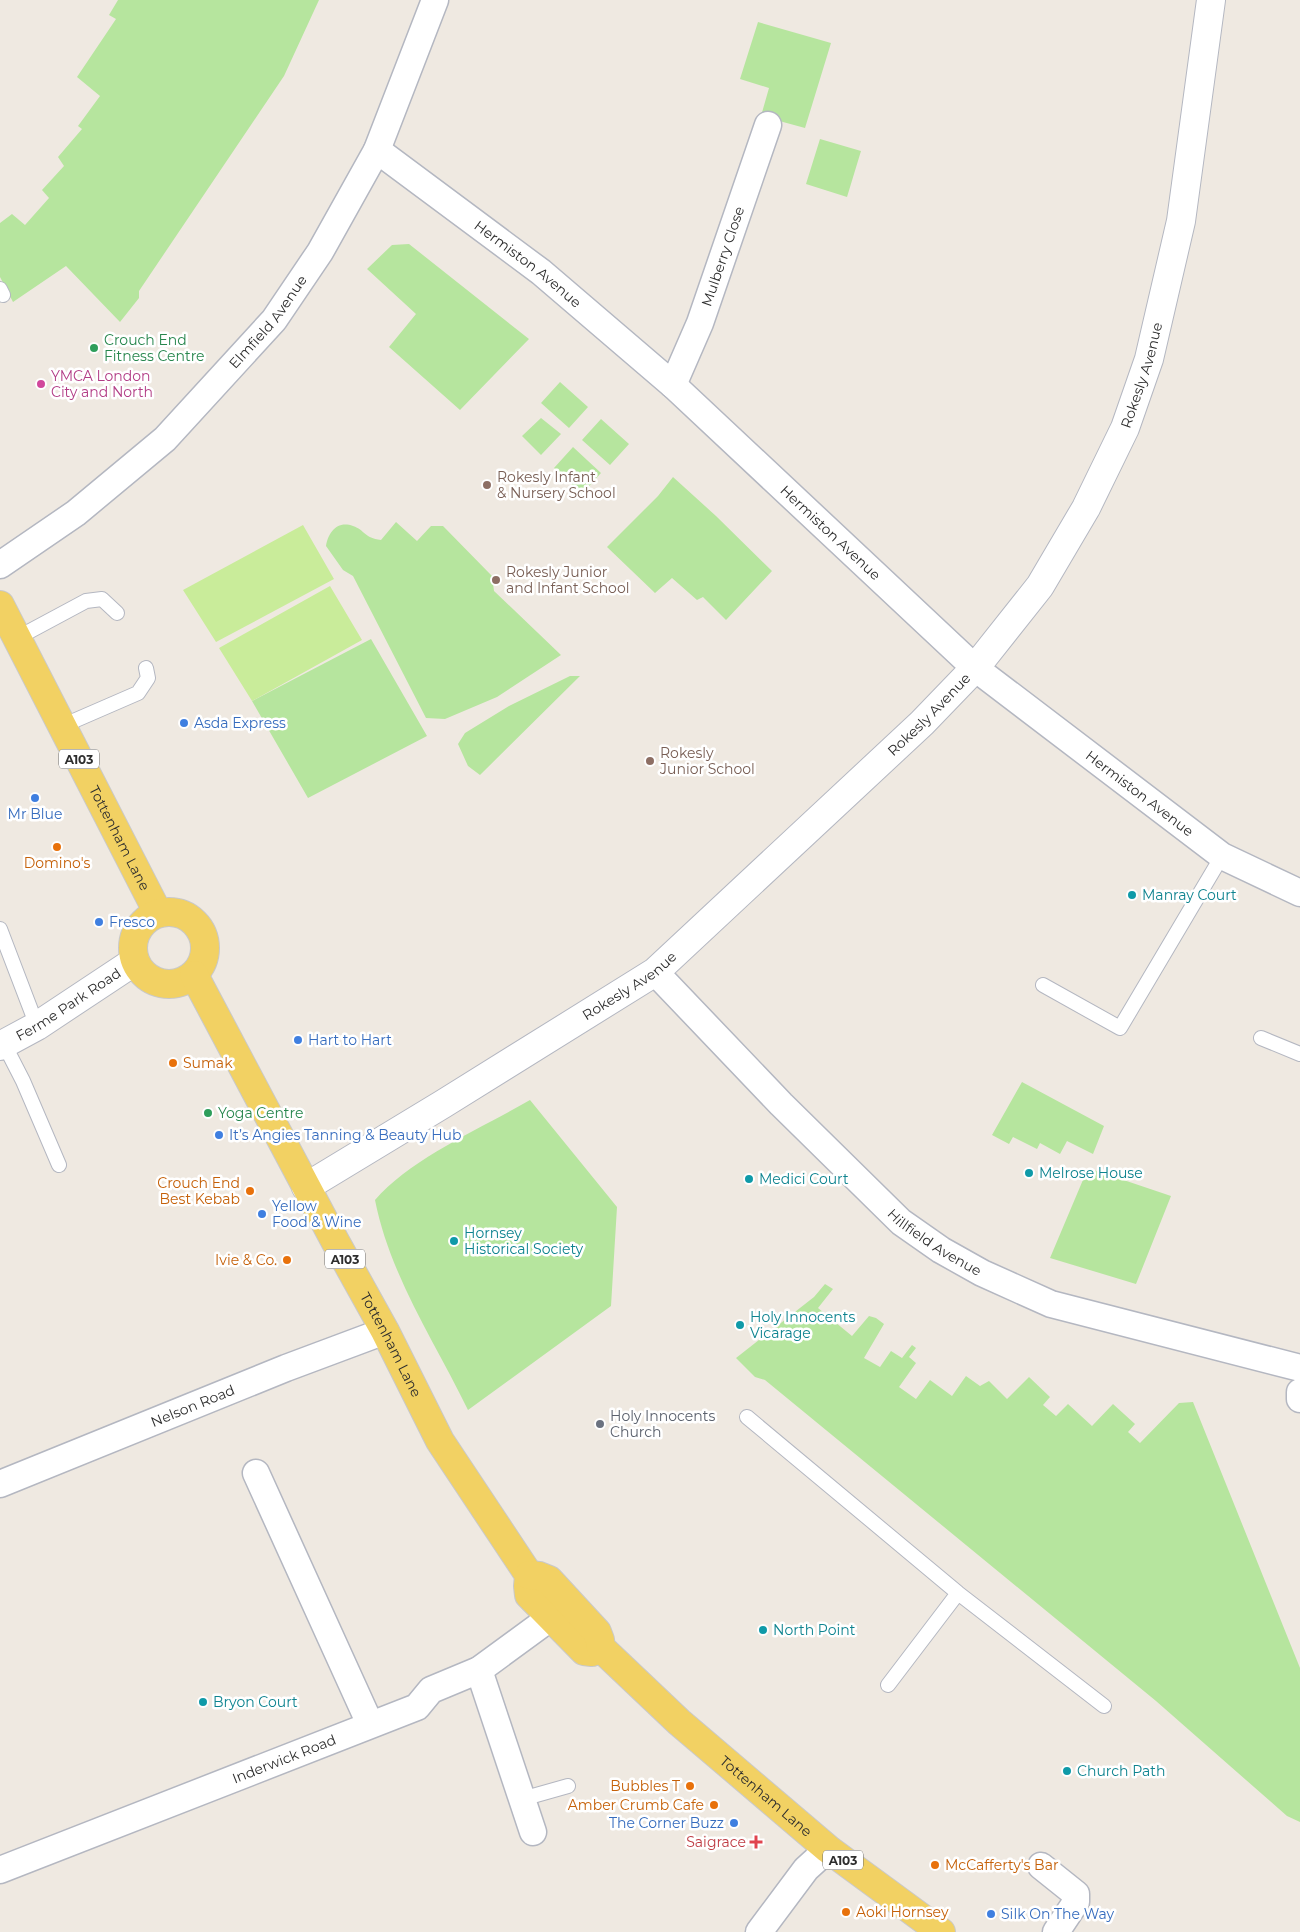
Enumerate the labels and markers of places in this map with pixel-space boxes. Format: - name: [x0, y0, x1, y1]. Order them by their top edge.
- place label: Crouch End Fitness Centre: [104, 331, 205, 365]
- marker: Crouch End Fitness Centre: [88, 342, 100, 354]
- place label: YMCA London City and North: [51, 367, 153, 401]
- marker: YMCA London City and North: [35, 378, 47, 390]
- place label: Rokesly Infant & Nursery School: [497, 468, 616, 502]
- marker: Rokesly Infant & Nursery School: [481, 479, 493, 491]
- place label: Rokesly Junior and Infant School: [506, 563, 629, 597]
- marker: Rokesly Junior and Infant School: [490, 574, 502, 586]
- place label: Asda Express: [194, 714, 286, 732]
- marker: Asda Express: [178, 717, 190, 729]
- place label: Rokesly Junior School: [659, 744, 755, 778]
- marker: Rokesly Junior School: [644, 755, 656, 767]
- marker: Mr Blue: [29, 792, 41, 804]
- place label: Mr Blue: [8, 805, 62, 823]
- marker: Domino's: [51, 841, 63, 853]
- place label: Domino's: [24, 854, 90, 872]
- place label: Manray Court: [1142, 886, 1237, 904]
- marker: Manray Court: [1126, 889, 1138, 901]
- place label: Fresco: [109, 913, 155, 931]
- marker: Fresco: [93, 916, 105, 928]
- place label: Hart to Hart: [308, 1031, 392, 1049]
- marker: Hart to Hart: [292, 1034, 304, 1046]
- place label: Sumak: [183, 1054, 233, 1072]
- marker: Sumak: [167, 1057, 179, 1069]
- place label: Yoga Centre: [218, 1104, 303, 1122]
- marker: Yoga Centre: [202, 1107, 214, 1119]
- place label: It’s Angies Tanning & Beauty Hub: [229, 1126, 462, 1144]
- marker: It’s Angies Tanning & Beauty Hub: [213, 1129, 225, 1141]
- place label: Melrose House: [1039, 1164, 1143, 1182]
- marker: Melrose House: [1023, 1167, 1035, 1179]
- place label: Medici Court: [759, 1170, 849, 1188]
- marker: Medici Court: [743, 1173, 755, 1185]
- place label: Crouch End Best Kebab: [157, 1174, 240, 1208]
- marker: Crouch End Best Kebab: [244, 1185, 256, 1197]
- place label: Yellow Food & Wine: [272, 1197, 361, 1231]
- marker: Yellow Food & Wine: [256, 1208, 268, 1220]
- place label: Hornsey Historical Society: [464, 1224, 584, 1258]
- marker: Hornsey Historical Society: [448, 1235, 460, 1247]
- place label: Ivie & Co.: [215, 1251, 277, 1269]
- marker: Ivie & Co.: [281, 1254, 293, 1266]
- place label: Holy Innocents Vicarage: [750, 1308, 855, 1342]
- marker: Holy Innocents Vicarage: [734, 1319, 746, 1331]
- place label: Holy Innocents Church: [610, 1407, 715, 1441]
- marker: Holy Innocents Church: [594, 1418, 606, 1430]
- place label: North Point: [773, 1621, 856, 1639]
- marker: North Point: [757, 1624, 769, 1636]
- place label: Bryon Court: [213, 1693, 298, 1711]
- marker: Bryon Court: [197, 1696, 209, 1708]
- place label: Church Path: [1077, 1762, 1165, 1780]
- marker: Church Path: [1061, 1765, 1073, 1777]
- place label: Bubbles T: [610, 1777, 680, 1795]
- marker: Bubbles T: [684, 1780, 696, 1792]
- place label: Amber Crumb Cafe: [568, 1796, 704, 1814]
- marker: Amber Crumb Cafe: [708, 1799, 720, 1811]
- place label: The Corner Buzz: [609, 1814, 724, 1832]
- marker: The Corner Buzz: [728, 1817, 740, 1829]
- place label: Saigrace: [686, 1833, 746, 1851]
- marker: Saigrace: [750, 1836, 762, 1848]
- place label: McCafferty's Bar: [945, 1856, 1059, 1874]
- marker: McCafferty's Bar: [929, 1859, 941, 1871]
- place label: Aoki Hornsey: [856, 1903, 949, 1921]
- place label: Silk On The Way: [1001, 1905, 1114, 1923]
- marker: Aoki Hornsey: [840, 1906, 852, 1918]
- marker: Silk On The Way: [985, 1908, 997, 1920]

